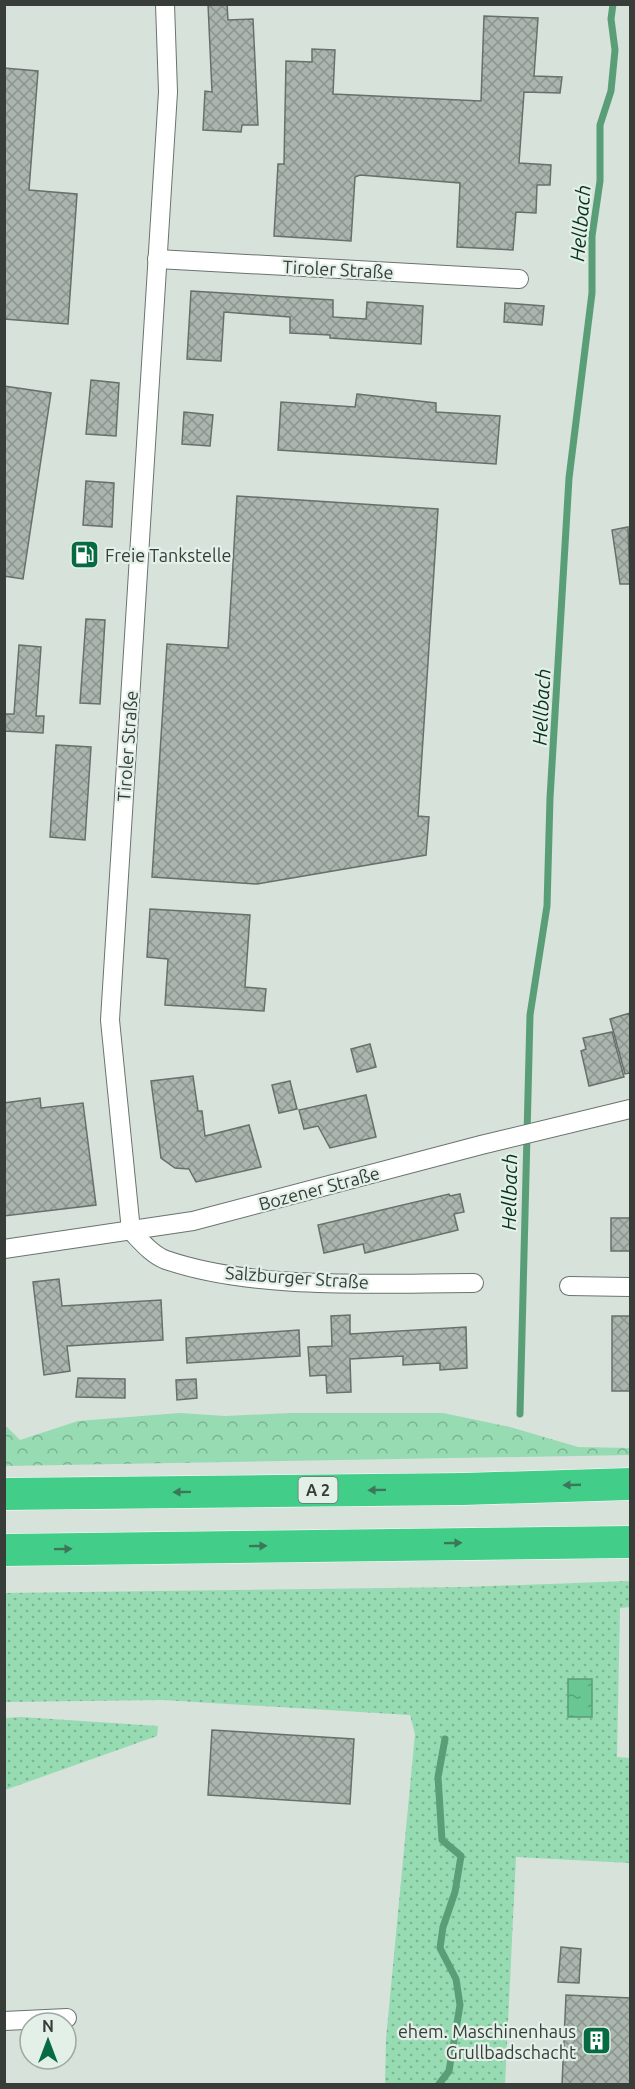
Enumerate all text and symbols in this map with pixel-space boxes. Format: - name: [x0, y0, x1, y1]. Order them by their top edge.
- water label: Hellbach: [565, 184, 595, 262]
- street label: Tiroler Straße: [282, 256, 394, 282]
- fuel station icon: Freie Tankstelle: [68, 539, 100, 571]
- place label: Freie Tankstelle: [105, 545, 231, 565]
- water label: Hellbach: [528, 668, 554, 746]
- street label: Tiroler Straße: [113, 690, 141, 802]
- water label: Hellbach: [497, 1153, 521, 1231]
- street label: Bozener Straße: [256, 1162, 382, 1214]
- street label: Salzburger Straße: [225, 1262, 369, 1292]
- road number: A 2: [298, 1477, 338, 1503]
- one-way arrow: [563, 1481, 582, 1490]
- one-way arrow: [368, 1485, 387, 1494]
- one-way arrow: [173, 1487, 192, 1497]
- one-way arrow: [443, 1538, 462, 1548]
- one-way arrow: [248, 1542, 267, 1551]
- one-way arrow: [53, 1545, 72, 1554]
- north arrow: [18, 2011, 78, 2071]
- text: N: [42, 2017, 54, 2035]
- place label: ehem. Maschinenhaus Grullbadschacht: [398, 2021, 576, 2062]
- building icon: ehem. Maschinenhaus Grullbadschacht: [581, 2025, 613, 2057]

